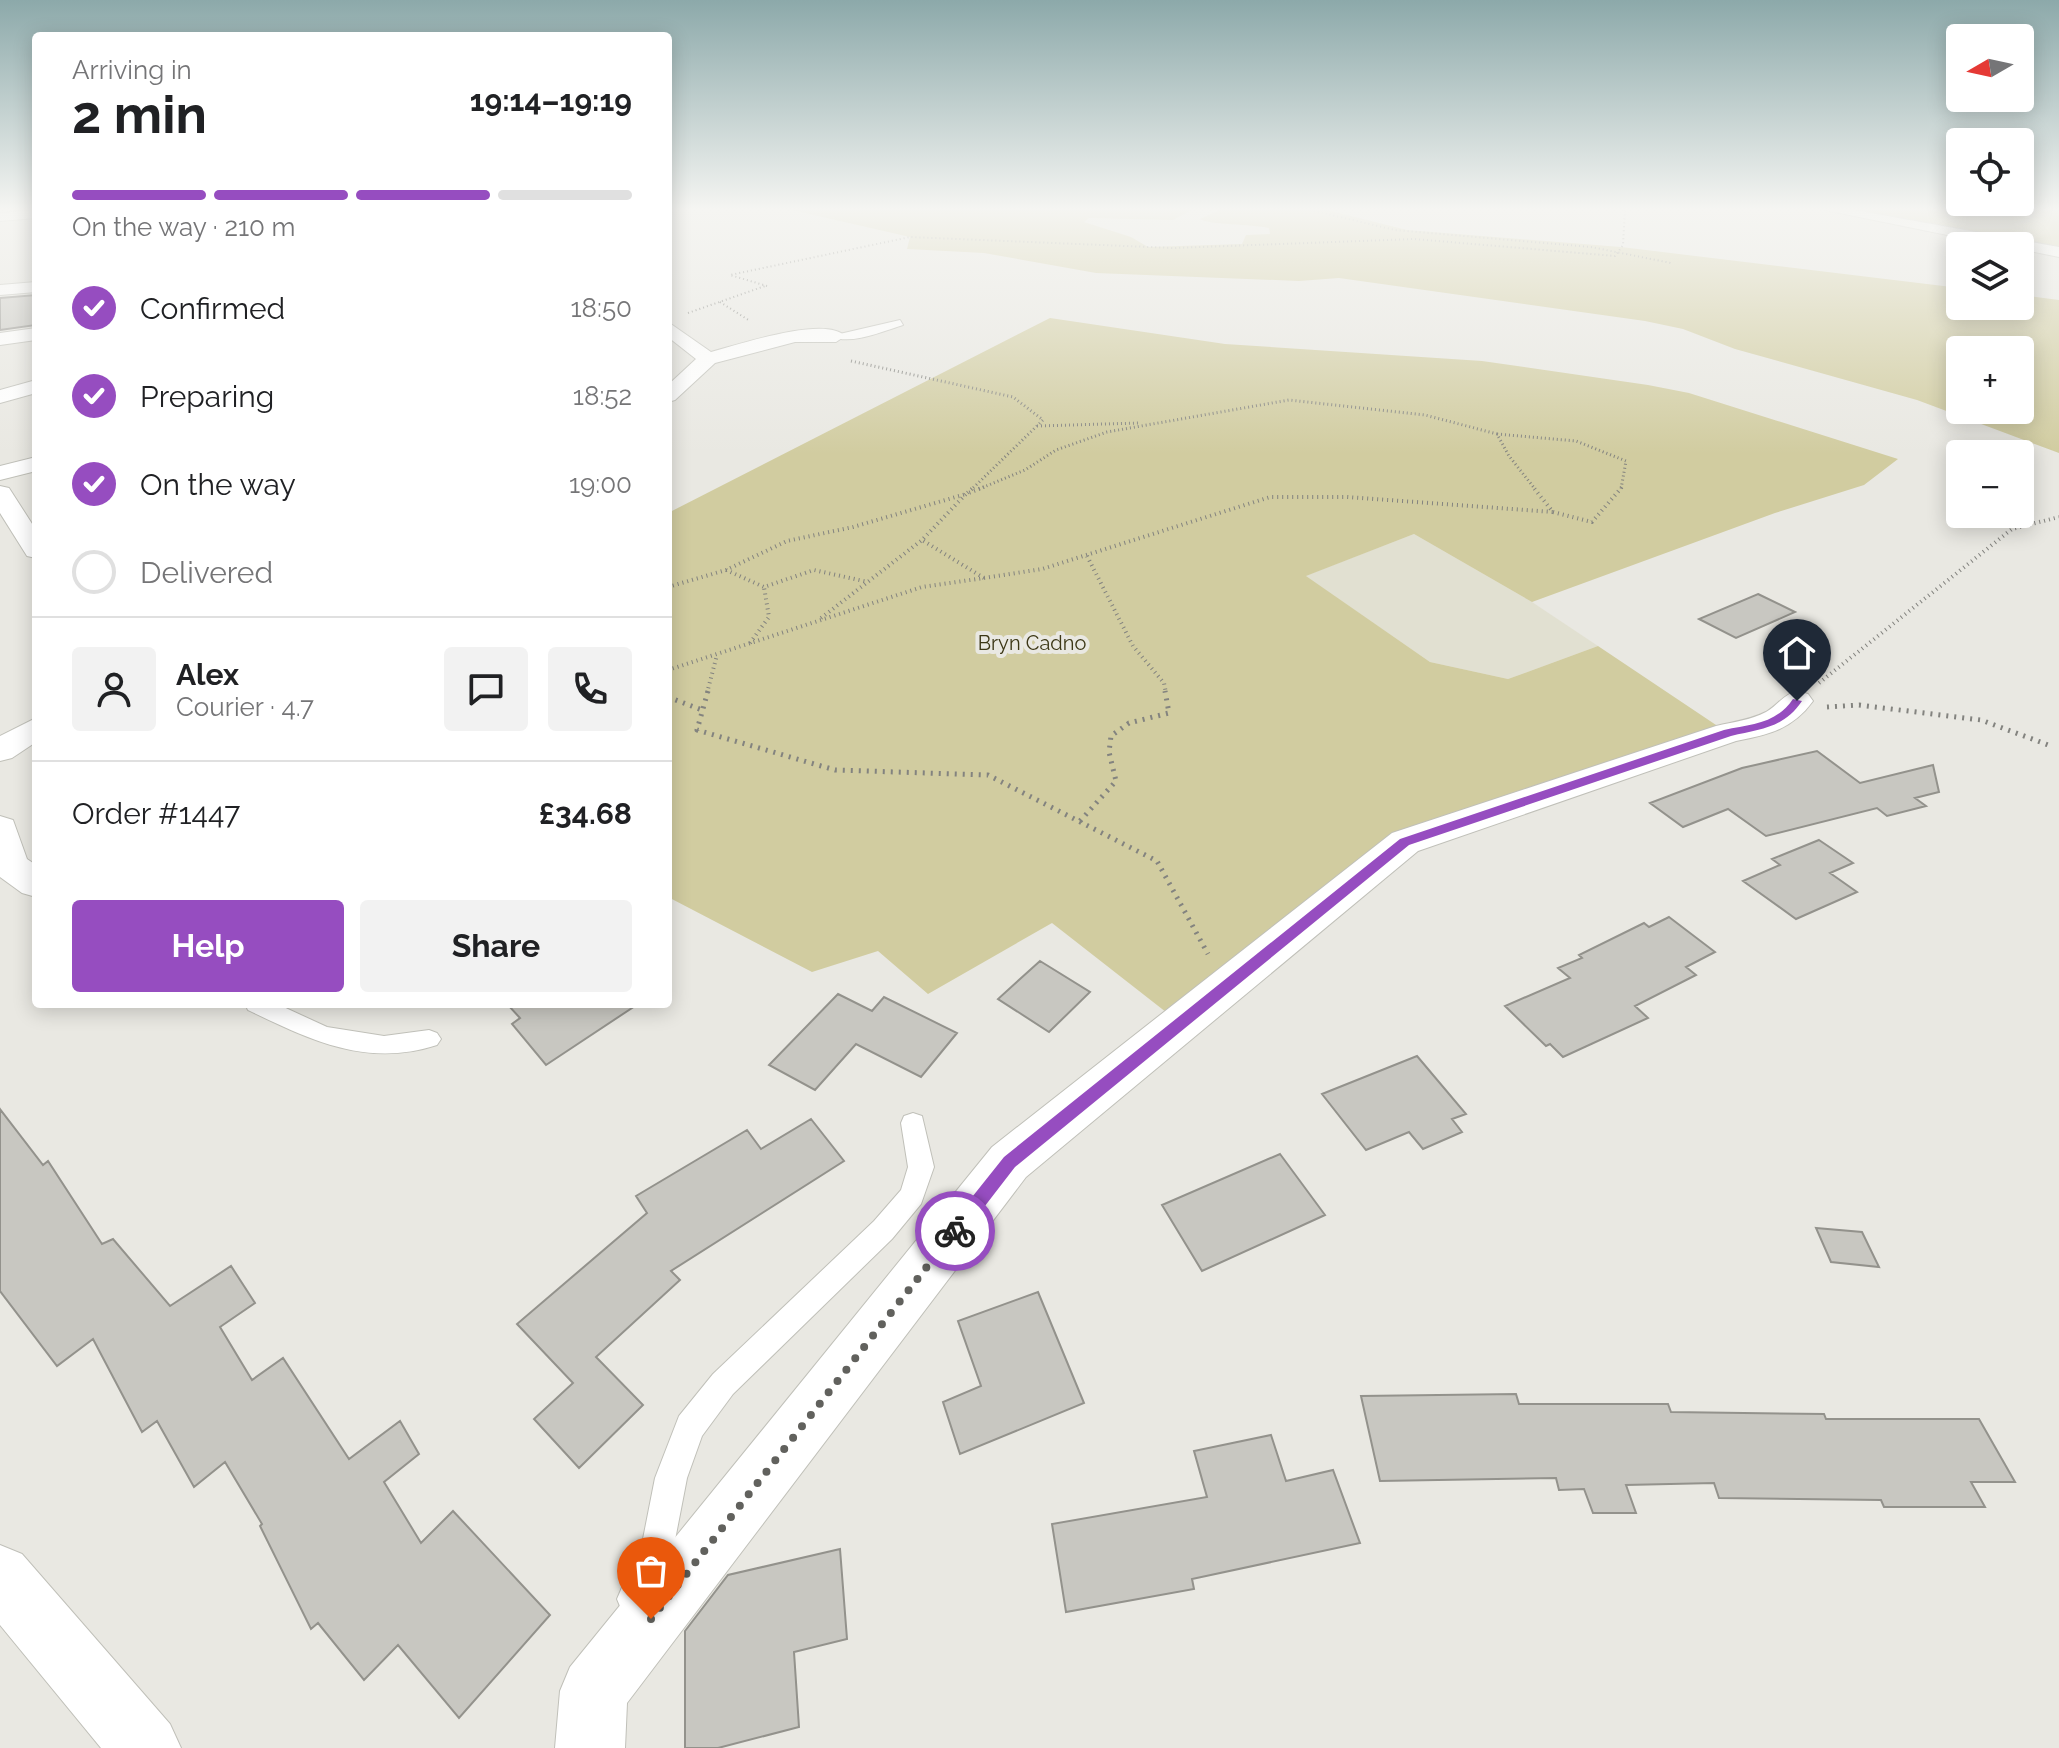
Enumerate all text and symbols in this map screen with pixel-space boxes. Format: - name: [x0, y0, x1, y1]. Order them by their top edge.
- north arrow: [1946, 24, 2034, 112]
- map controls: [1946, 24, 2034, 528]
- text: Arriving in: [72, 55, 192, 85]
- text: 19:14–19:19: [470, 83, 632, 118]
- text: 2 min: [72, 84, 207, 145]
- button: locate: [1946, 128, 2034, 216]
- text: On the way · 210 m: [72, 212, 296, 242]
- button: layers: [1946, 232, 2034, 320]
- icon: check: [72, 286, 116, 330]
- text: Confirmed: [140, 291, 285, 326]
- text: 18:50: [570, 293, 632, 323]
- button: +: [1946, 336, 2034, 424]
- icon: check: [72, 374, 116, 418]
- text: Preparing: [140, 379, 274, 414]
- text: 18:52: [573, 381, 632, 411]
- button: −: [1946, 440, 2034, 528]
- icon: check: [72, 462, 116, 506]
- text: On the way: [140, 467, 296, 502]
- text: 19:00: [569, 469, 632, 499]
- text: Delivered: [140, 555, 273, 590]
- pin: [1763, 619, 1831, 701]
- park label: Bryn Cadno: [978, 631, 1086, 655]
- icon: home: [1775, 631, 1819, 675]
- button: person: [72, 647, 156, 731]
- button: chat: [444, 647, 528, 731]
- button: phone: [548, 647, 632, 731]
- text: Alex: [176, 657, 239, 692]
- text: Courier · 4.7: [176, 692, 314, 722]
- text: Order #1447: [72, 796, 240, 831]
- text: £34.68: [539, 796, 632, 831]
- button: Help: [72, 900, 344, 992]
- button: Share: [360, 900, 632, 992]
- courier: [915, 1191, 995, 1271]
- icon: bike: [933, 1209, 977, 1253]
- pin: [617, 1537, 685, 1619]
- icon: bag: [629, 1549, 673, 1593]

